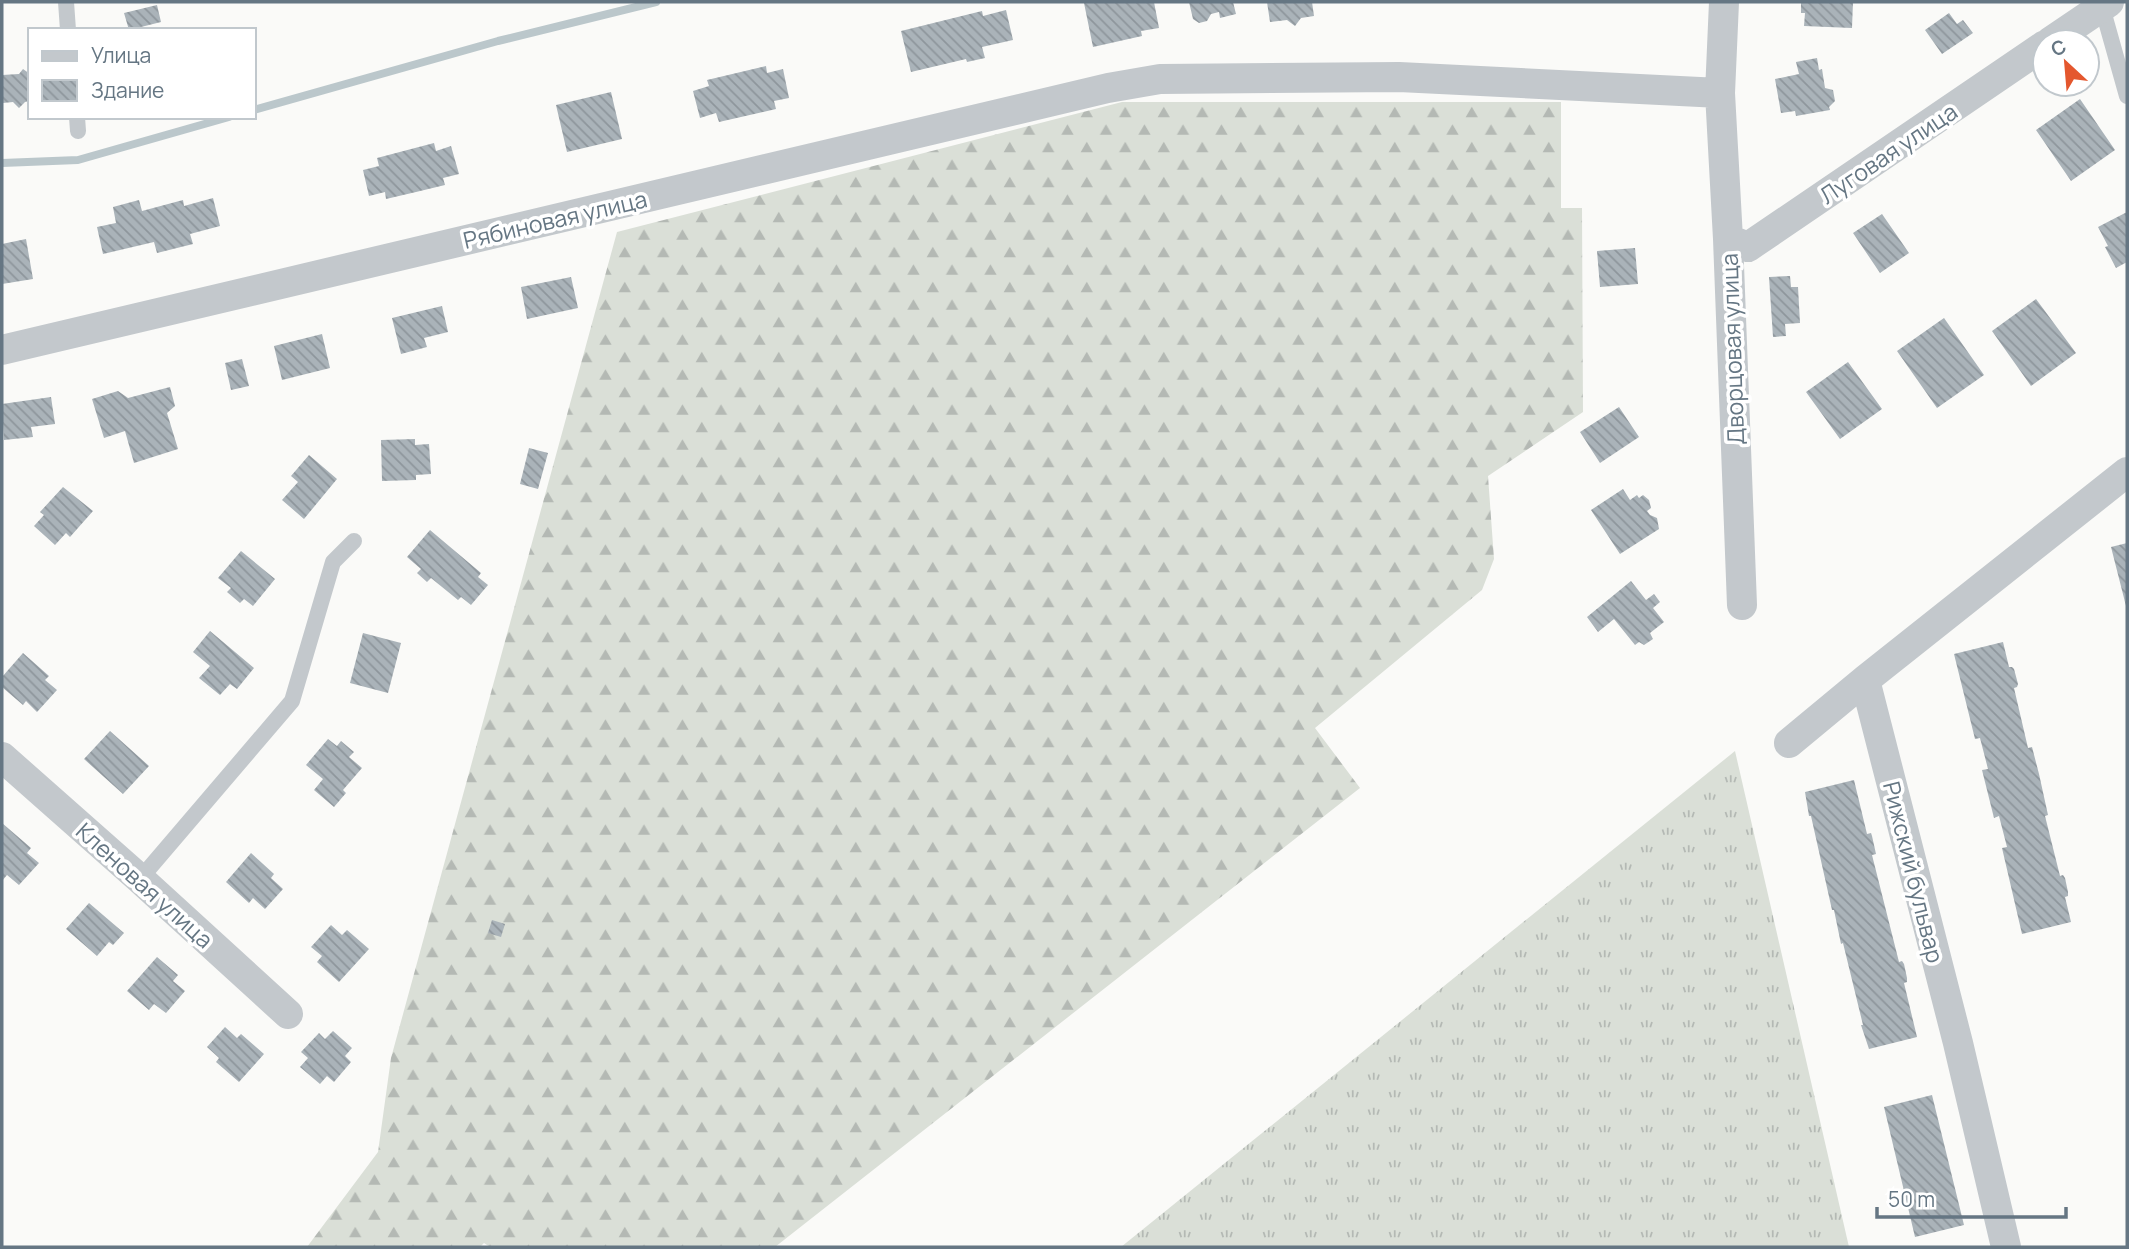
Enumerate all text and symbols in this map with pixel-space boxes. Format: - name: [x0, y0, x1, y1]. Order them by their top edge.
- legend: [28, 28, 256, 119]
- north arrow: [2031, 28, 2101, 98]
- text: С: [2047, 33, 2071, 62]
- text: Улица: [91, 41, 151, 69]
- text: Здание: [91, 76, 164, 104]
- street label: Луговая улица: [1813, 95, 1963, 211]
- street label: Рябиновая улица: [460, 182, 650, 256]
- street label: Дворцовая улица: [1713, 253, 1751, 445]
- street label: Рижский бульвар: [1876, 778, 1952, 966]
- street label: Кленовая улица: [70, 815, 220, 955]
- scale bar: [1877, 1176, 2066, 1220]
- text: 50 m: [1888, 1185, 1935, 1213]

